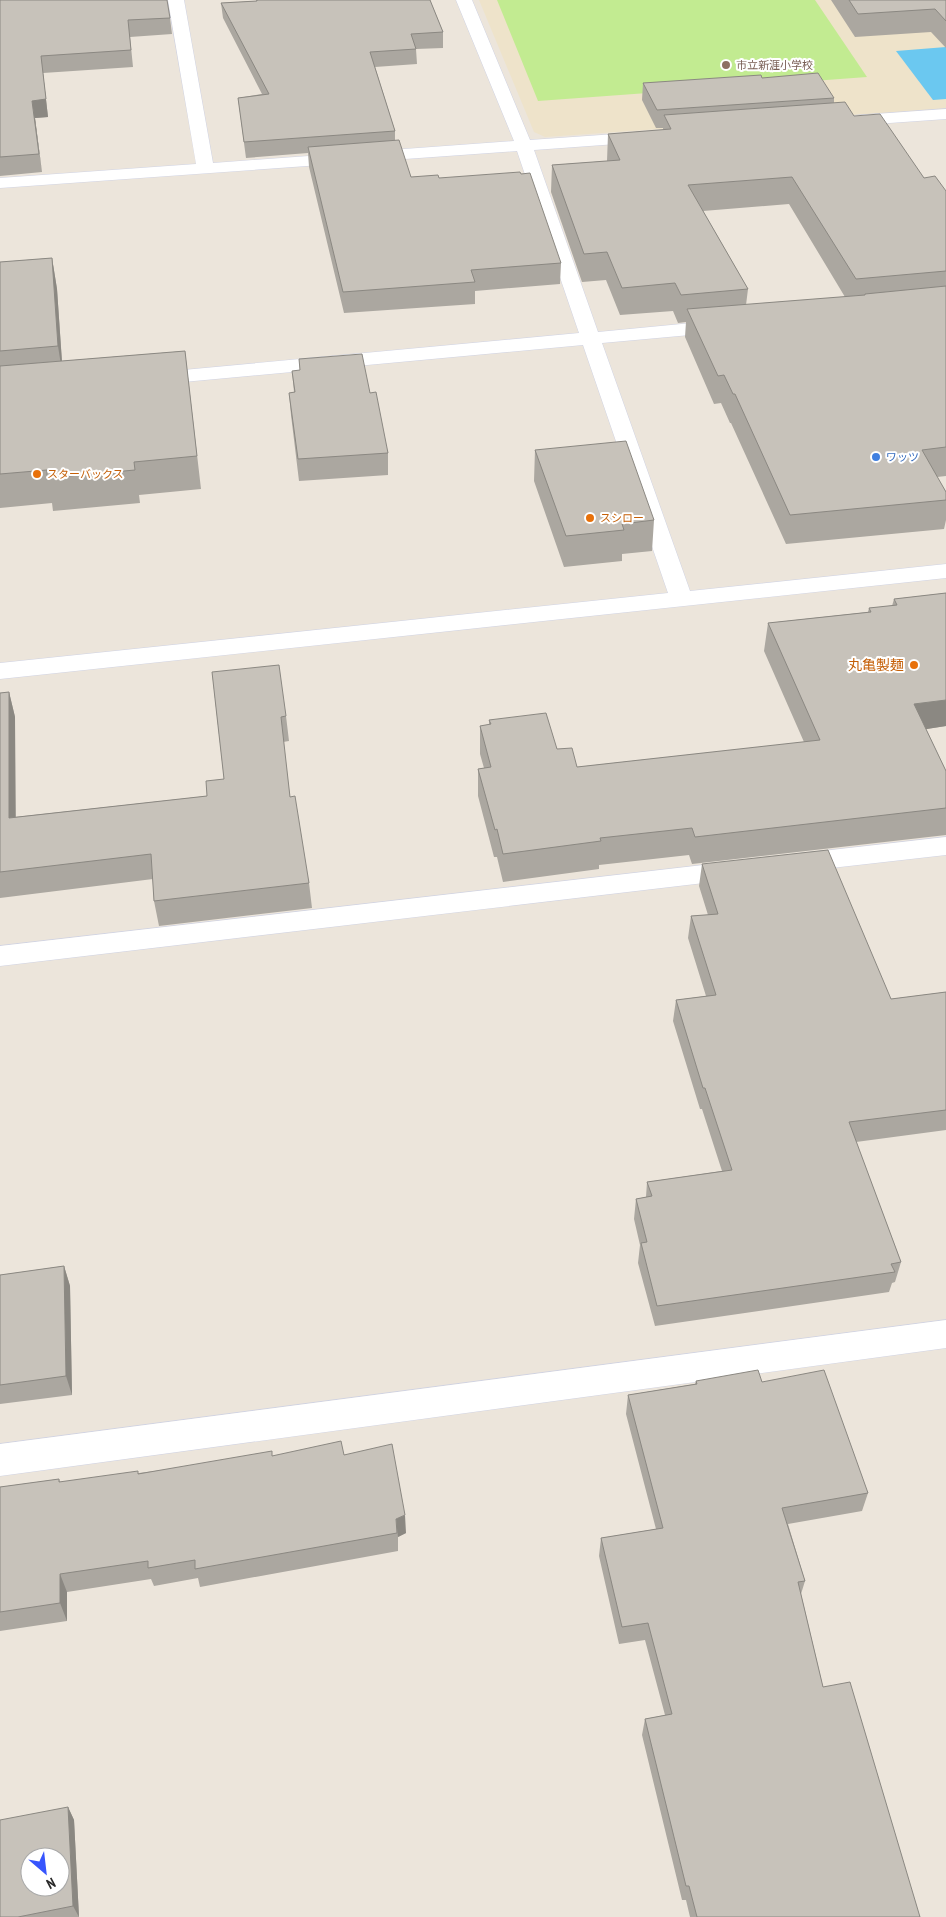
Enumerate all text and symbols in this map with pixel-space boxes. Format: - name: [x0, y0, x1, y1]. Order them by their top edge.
- place label: 市立新涯小学校: [736, 58, 813, 72]
- marker: 市立新涯小学校: [720, 59, 732, 71]
- place label: ワッツ: [886, 450, 919, 464]
- marker: ワッツ: [870, 451, 882, 463]
- place label: スターバックス: [47, 467, 124, 481]
- marker: スターバックス: [31, 468, 43, 480]
- place label: スシロー: [600, 511, 644, 525]
- marker: スシロー: [584, 512, 596, 524]
- place label: 丸亀製麺: [848, 656, 904, 674]
- marker: 丸亀製麺: [908, 659, 920, 671]
- north arrow: [20, 1847, 70, 1897]
- text: N: [44, 1874, 59, 1893]

